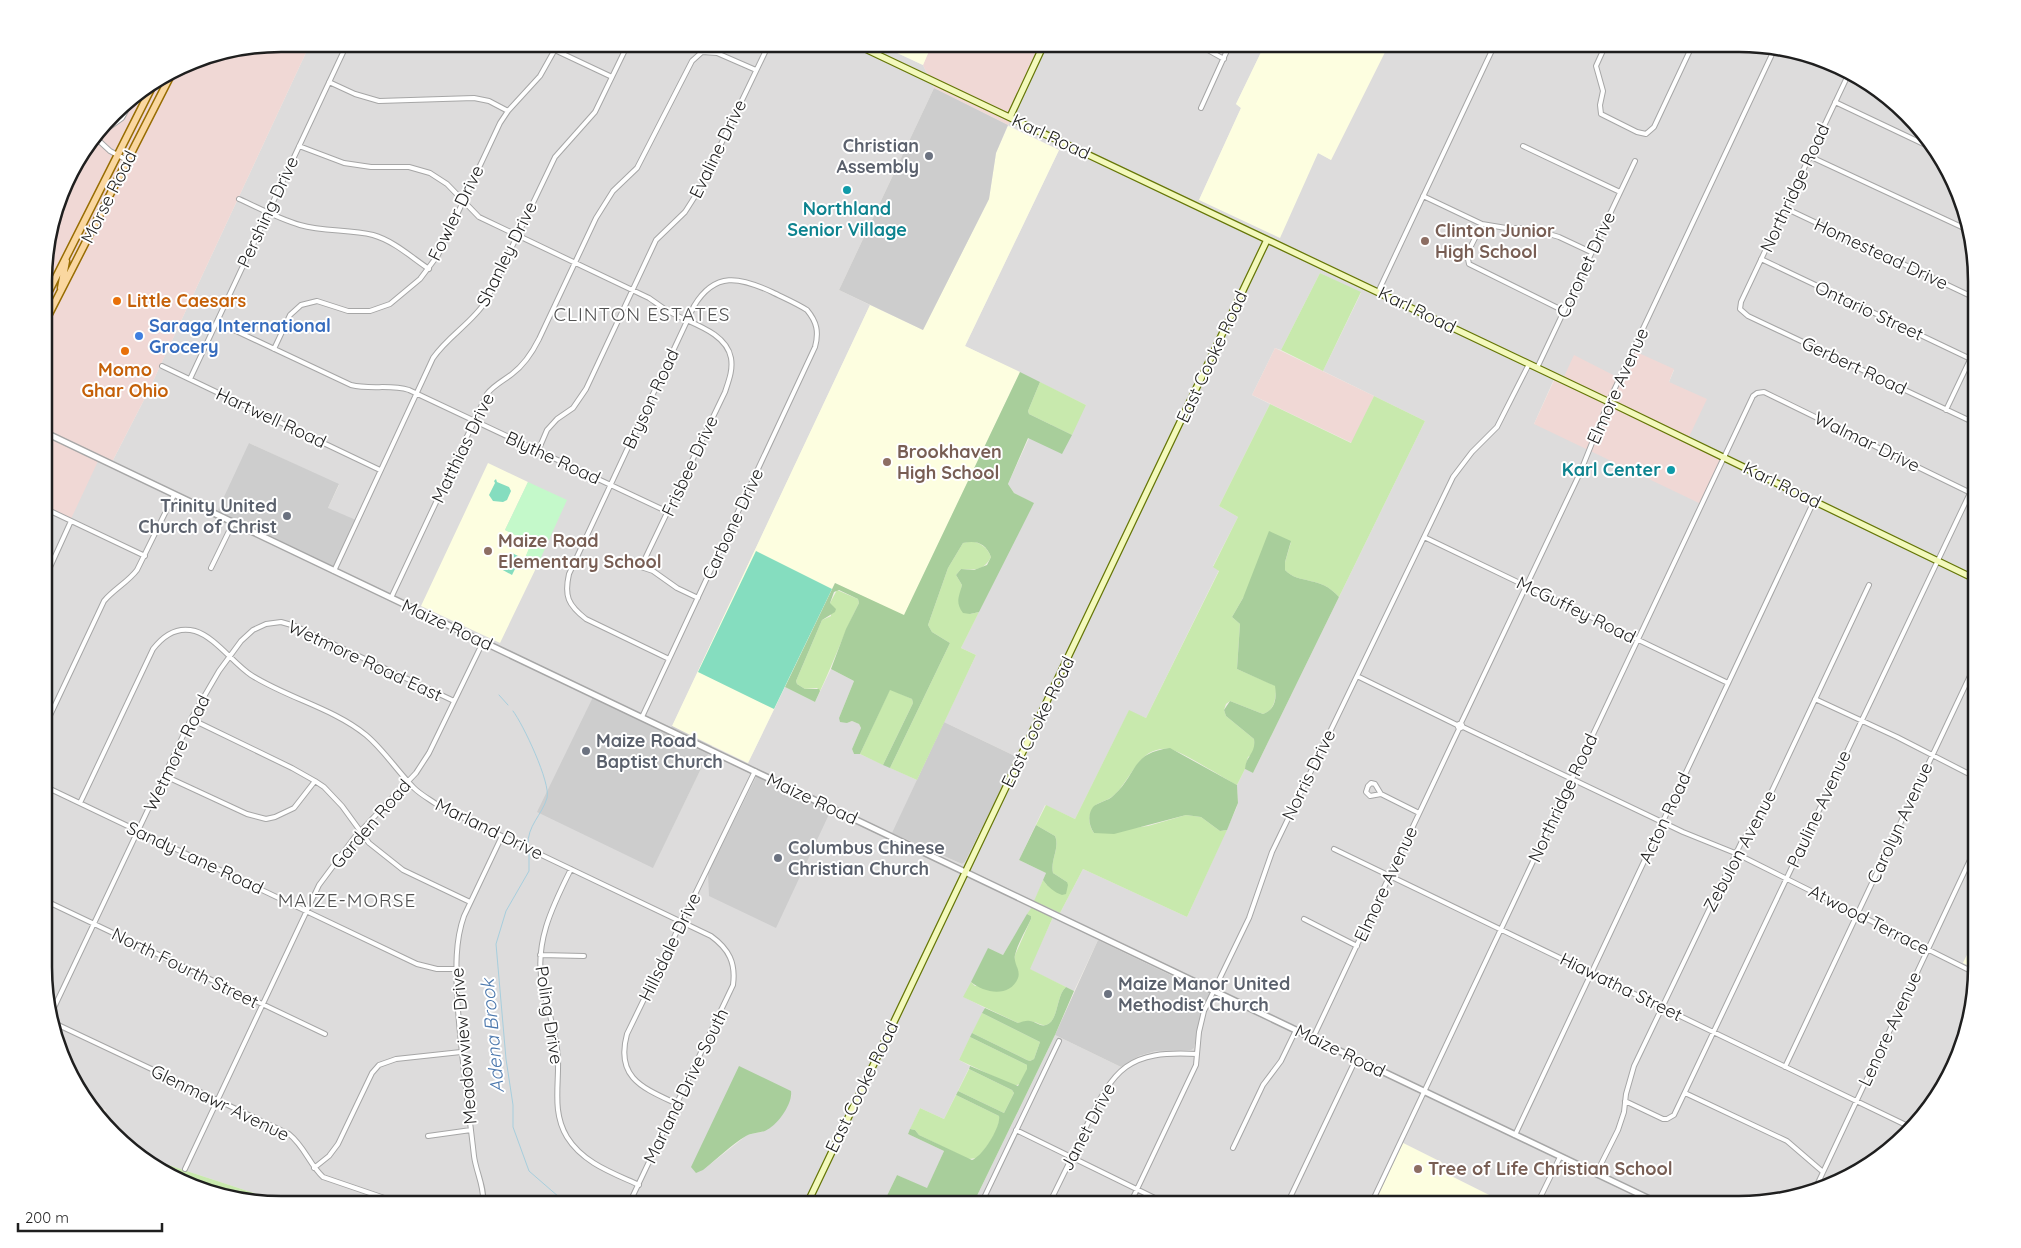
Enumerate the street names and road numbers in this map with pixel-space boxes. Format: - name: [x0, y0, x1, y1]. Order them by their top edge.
- street label: Evaline Drive: [684, 96, 751, 202]
- street label: Karl Road: [1008, 108, 1094, 165]
- street label: Northridge Road: [1755, 120, 1834, 256]
- street label: Morse Road: [75, 147, 142, 247]
- street label: Pershing Drive: [232, 153, 303, 271]
- street label: Fowler Drive: [422, 161, 489, 264]
- street label: Shanley Drive: [471, 197, 542, 310]
- street label: Coronet Drive: [1551, 208, 1620, 322]
- street label: Homestead Drive: [1811, 212, 1952, 295]
- street label: Ontario Street: [1811, 275, 1927, 346]
- street label: Karl Road: [1375, 281, 1460, 338]
- street label: East Cooke Road: [1171, 287, 1252, 426]
- street label: Elmore Avenue: [1582, 324, 1653, 447]
- street label: Gerbert Road: [1798, 331, 1910, 400]
- street label: Bryson Road: [617, 345, 684, 453]
- street label: Hartwell Road: [212, 382, 330, 453]
- street label: Matthias Drive: [426, 389, 499, 507]
- street label: Walmar Drive: [1811, 406, 1924, 477]
- street label: Frisbee Drive: [656, 412, 723, 520]
- street label: Blythe Road: [502, 426, 604, 489]
- street label: Karl Road: [1740, 456, 1825, 513]
- street label: Carbone Drive: [697, 464, 768, 583]
- street label: McGuffey Road: [1513, 571, 1640, 648]
- street label: Maize Road: [398, 593, 496, 656]
- street label: Wetmore Road East: [284, 615, 446, 706]
- street label: East Cooke Road: [996, 652, 1079, 791]
- street label: Wetmore Road: [138, 691, 215, 815]
- street label: Norris Drive: [1277, 726, 1340, 824]
- street label: Northridge Road: [1523, 730, 1602, 866]
- street label: Pauline Avenue: [1781, 747, 1856, 871]
- street label: Carolyn Avenue: [1861, 759, 1938, 887]
- street label: Maize Road: [763, 767, 861, 830]
- street label: Acton Road: [1633, 769, 1696, 867]
- street label: Garden Road: [325, 774, 416, 873]
- street label: Zebulon Avenue: [1698, 786, 1781, 916]
- street label: Marland Drive: [431, 792, 547, 865]
- street label: Sandy Lane Road: [123, 816, 267, 899]
- street label: Elmore Avenue: [1349, 822, 1422, 945]
- street label: Atwood Terrace: [1805, 879, 1933, 960]
- street label: Hillsdale Drive: [633, 889, 706, 1005]
- street label: North Fourth Street: [108, 922, 262, 1013]
- street label: Hiawatha Street: [1556, 947, 1686, 1026]
- street label: Poling Drive: [530, 964, 569, 1066]
- street label: Meadowview Drive: [445, 967, 482, 1125]
- street label: Lenore Avenue: [1853, 968, 1926, 1090]
- street label: Marland Drive South: [638, 1004, 733, 1167]
- street label: East Cooke Road: [820, 1017, 903, 1156]
- street label: Maize Road: [1291, 1019, 1389, 1082]
- street label: Glenmawr Avenue: [147, 1059, 293, 1146]
- street label: Janet Drive: [1055, 1079, 1120, 1175]

